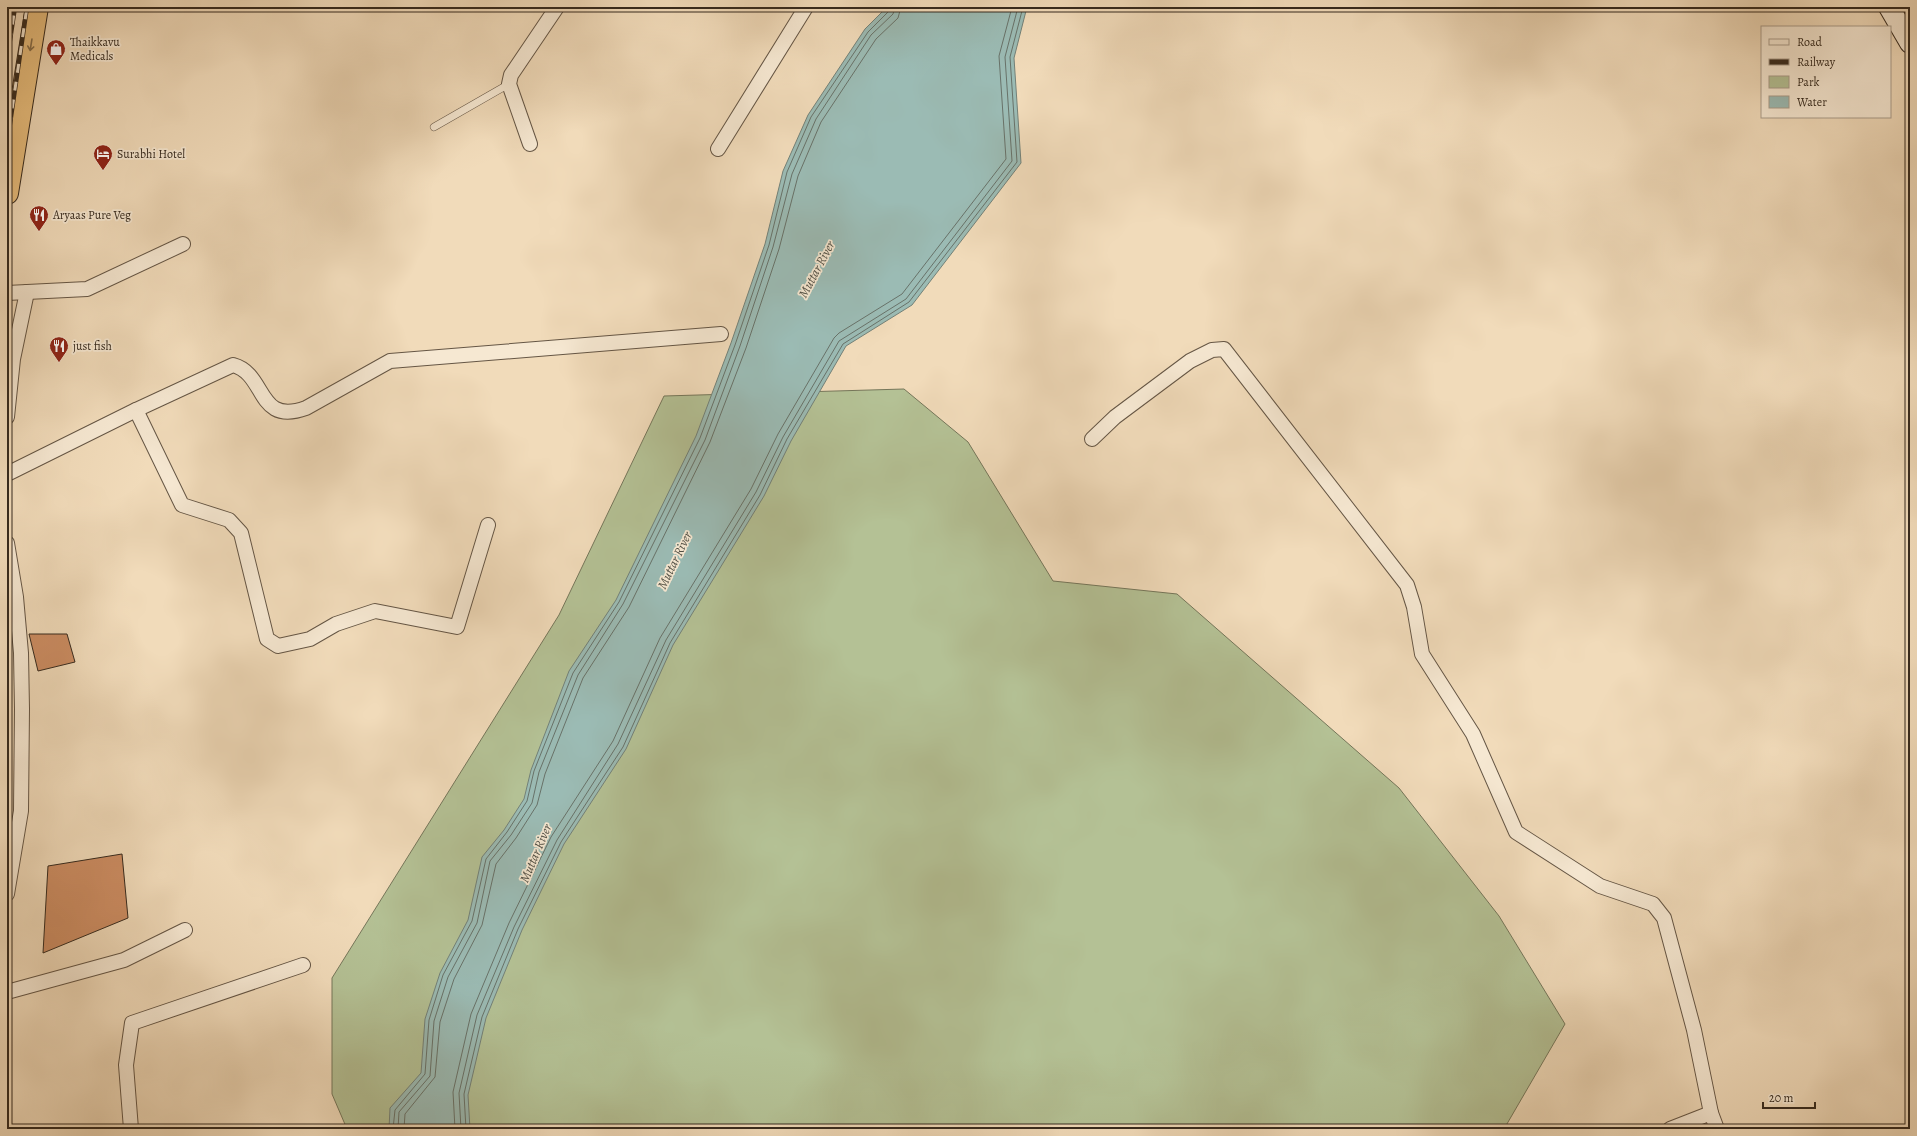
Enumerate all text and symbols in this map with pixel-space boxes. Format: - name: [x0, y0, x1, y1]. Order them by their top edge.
- legend: [1761, 26, 1891, 118]
- place label: Thaikkavu Medicals: [70, 34, 120, 64]
- text: Road: [1797, 34, 1823, 50]
- shop icon: Thaikkavu Medicals: [45, 38, 67, 66]
- one-way arrow: [27, 39, 35, 52]
- text: Railway: [1797, 54, 1836, 70]
- text: Park: [1797, 74, 1820, 90]
- text: Water: [1796, 94, 1827, 110]
- hotel icon: Surabhi Hotel: [92, 143, 114, 171]
- place label: Surabhi Hotel: [117, 146, 185, 162]
- restaurant icon: Aryaas Pure Veg: [28, 204, 50, 232]
- place label: Aryaas Pure Veg: [52, 207, 131, 223]
- water label: Muttar River: [794, 237, 839, 301]
- restaurant icon: just fish: [48, 335, 70, 363]
- place label: just fish: [73, 338, 113, 354]
- water label: Muttar River: [653, 528, 696, 592]
- water label: Muttar River: [516, 821, 556, 885]
- scale bar: [1763, 1084, 1815, 1110]
- text: 20 m: [1769, 1090, 1793, 1106]

